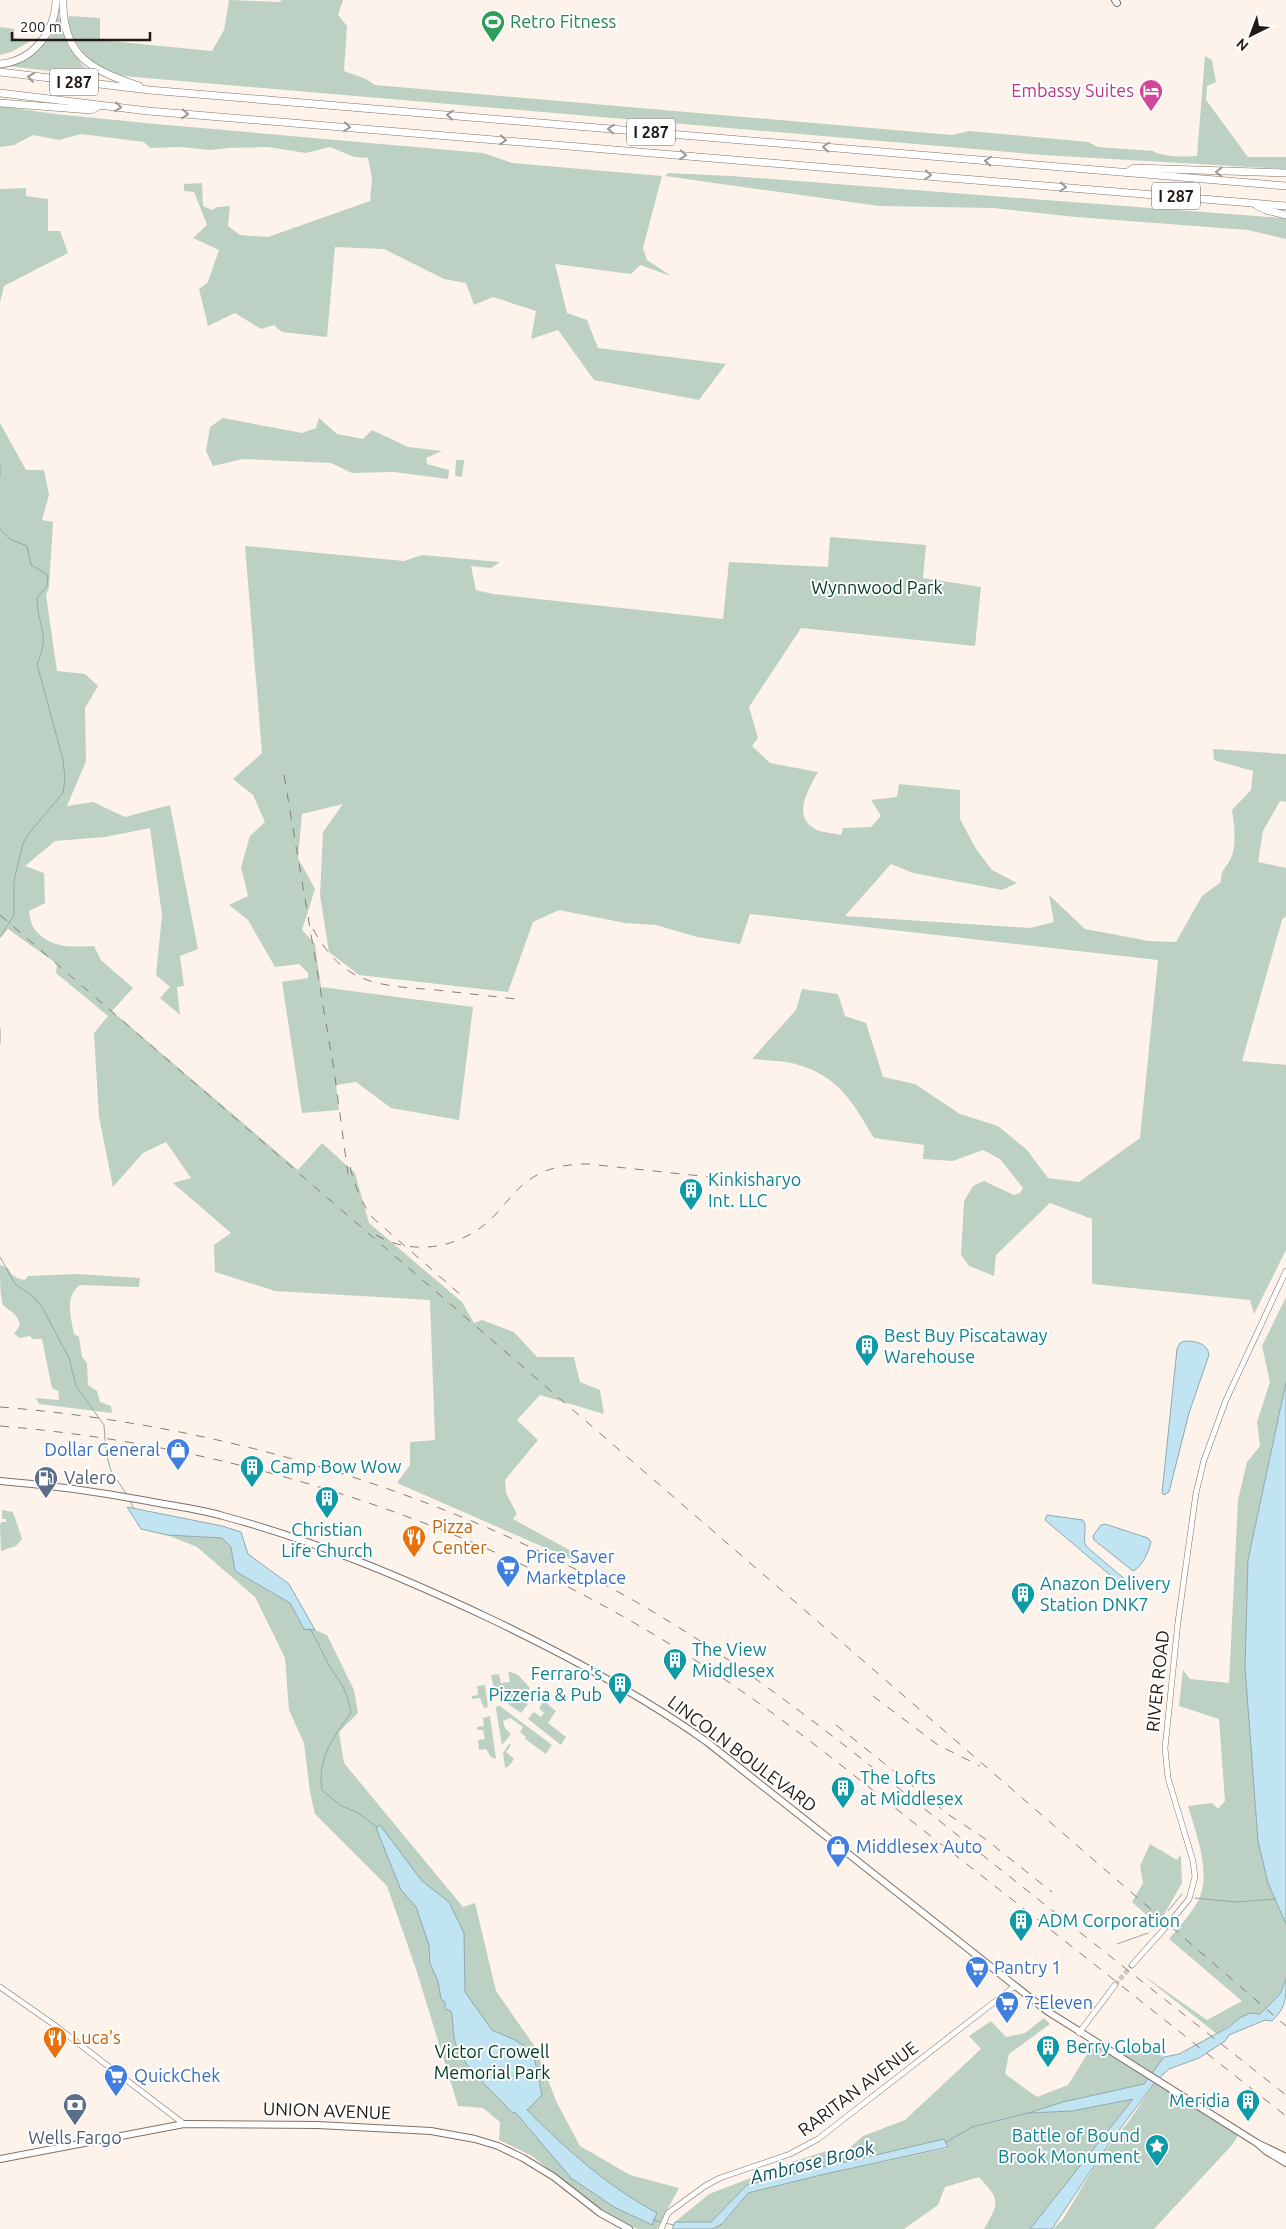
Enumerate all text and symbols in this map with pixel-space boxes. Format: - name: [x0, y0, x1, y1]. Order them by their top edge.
- sports icon: Retro Fitness: [480, 9, 506, 43]
- scale bar: [12, 10, 150, 42]
- north arrow: [1226, 10, 1276, 60]
- place label: Retro Fitness: [510, 11, 617, 31]
- text: 200 m: [20, 18, 62, 35]
- text: N: [1233, 35, 1252, 54]
- road number: I 287: [50, 68, 98, 95]
- one-way arrow: [27, 72, 35, 83]
- hotel icon: Embassy Suites: [1138, 78, 1164, 112]
- place label: Embassy Suites: [1011, 80, 1134, 100]
- one-way arrow: [114, 102, 122, 113]
- one-way arrow: [181, 108, 189, 119]
- one-way arrow: [445, 110, 453, 121]
- road number: I 287: [627, 118, 675, 146]
- one-way arrow: [343, 121, 351, 132]
- one-way arrow: [607, 123, 615, 134]
- one-way arrow: [499, 134, 507, 145]
- one-way arrow: [821, 142, 829, 153]
- one-way arrow: [679, 149, 687, 160]
- one-way arrow: [983, 155, 991, 166]
- one-way arrow: [1215, 167, 1222, 177]
- one-way arrow: [925, 170, 933, 181]
- one-way arrow: [1059, 181, 1067, 192]
- road number: I 287: [1152, 182, 1200, 210]
- park label: Wynnwood Park: [811, 577, 943, 597]
- place label: Kinkisharyo Int. LLC: [708, 1169, 801, 1210]
- building icon: Kinkisharyo Int. LLC: [678, 1177, 704, 1211]
- place label: Best Buy Piscataway Warehouse: [884, 1325, 1048, 1366]
- building icon: Best Buy Piscataway Warehouse: [854, 1333, 880, 1367]
- shop icon: Dollar General: [165, 1437, 191, 1471]
- place label: Dollar General: [44, 1439, 160, 1459]
- building icon: Camp Bow Wow: [239, 1454, 265, 1488]
- place label: Camp Bow Wow: [270, 1456, 401, 1476]
- fuel station icon: Valero: [33, 1465, 59, 1499]
- place label: Valero: [64, 1467, 116, 1487]
- building icon: Christian Life Church: [314, 1485, 340, 1519]
- place label: Pizza Center: [432, 1516, 487, 1557]
- place label: Christian Life Church: [281, 1519, 373, 1560]
- restaurant icon: Pizza Center: [401, 1524, 427, 1558]
- place label: Price Saver Marketplace: [526, 1546, 626, 1587]
- supermarket icon: Price Saver Marketplace: [495, 1554, 521, 1588]
- place label: Anazon Delivery Station DNK7: [1040, 1573, 1171, 1614]
- building icon: Anazon Delivery Station DNK7: [1010, 1581, 1036, 1615]
- street label: RIVER ROAD: [1142, 1629, 1172, 1733]
- place label: The View Middlesex: [692, 1639, 775, 1680]
- building icon: The View Middlesex: [662, 1647, 688, 1681]
- place label: Ferraro's Pizzeria & Pub: [488, 1663, 602, 1704]
- building icon: Ferraro's Pizzeria & Pub: [607, 1671, 633, 1705]
- street label: LINCOLN BOULEVARD: [664, 1691, 821, 1816]
- place label: The Lofts at Middlesex: [860, 1767, 963, 1808]
- building icon: The Lofts at Middlesex: [830, 1775, 856, 1809]
- shop icon: Middlesex Auto: [825, 1834, 851, 1868]
- place label: Middlesex Auto: [856, 1836, 982, 1856]
- building icon: ADM Corporation: [1008, 1908, 1034, 1942]
- place label: ADM Corporation: [1038, 1910, 1180, 1930]
- supermarket icon: Pantry 1: [964, 1955, 990, 1989]
- place label: Pantry 1: [994, 1957, 1061, 1977]
- supermarket icon: 7-Eleven: [994, 1990, 1020, 2024]
- place label: 7-Eleven: [1024, 1992, 1093, 2012]
- restaurant icon: Luca's: [42, 2025, 68, 2059]
- place label: Luca's: [72, 2027, 121, 2047]
- building icon: Berry Global: [1035, 2034, 1061, 2068]
- place label: Berry Global: [1066, 2036, 1166, 2056]
- street label: RARITAN AVENUE: [794, 2037, 921, 2140]
- park label: Victor Crowell Memorial Park: [434, 2041, 550, 2082]
- supermarket icon: QuickChek: [103, 2063, 129, 2097]
- place label: QuickChek: [134, 2065, 220, 2086]
- building icon: Meridia: [1235, 2088, 1261, 2122]
- place label: Meridia: [1169, 2090, 1230, 2110]
- bank icon: Wells Fargo: [62, 2092, 88, 2126]
- street label: UNION AVENUE: [263, 2098, 391, 2122]
- place label: Battle of Bound Brook Monument: [998, 2125, 1140, 2166]
- place label: Wells Fargo: [28, 2127, 122, 2147]
- place icon: Battle of Bound Brook Monument: [1144, 2133, 1170, 2167]
- water label: Ambrose Brook: [747, 2136, 877, 2188]

